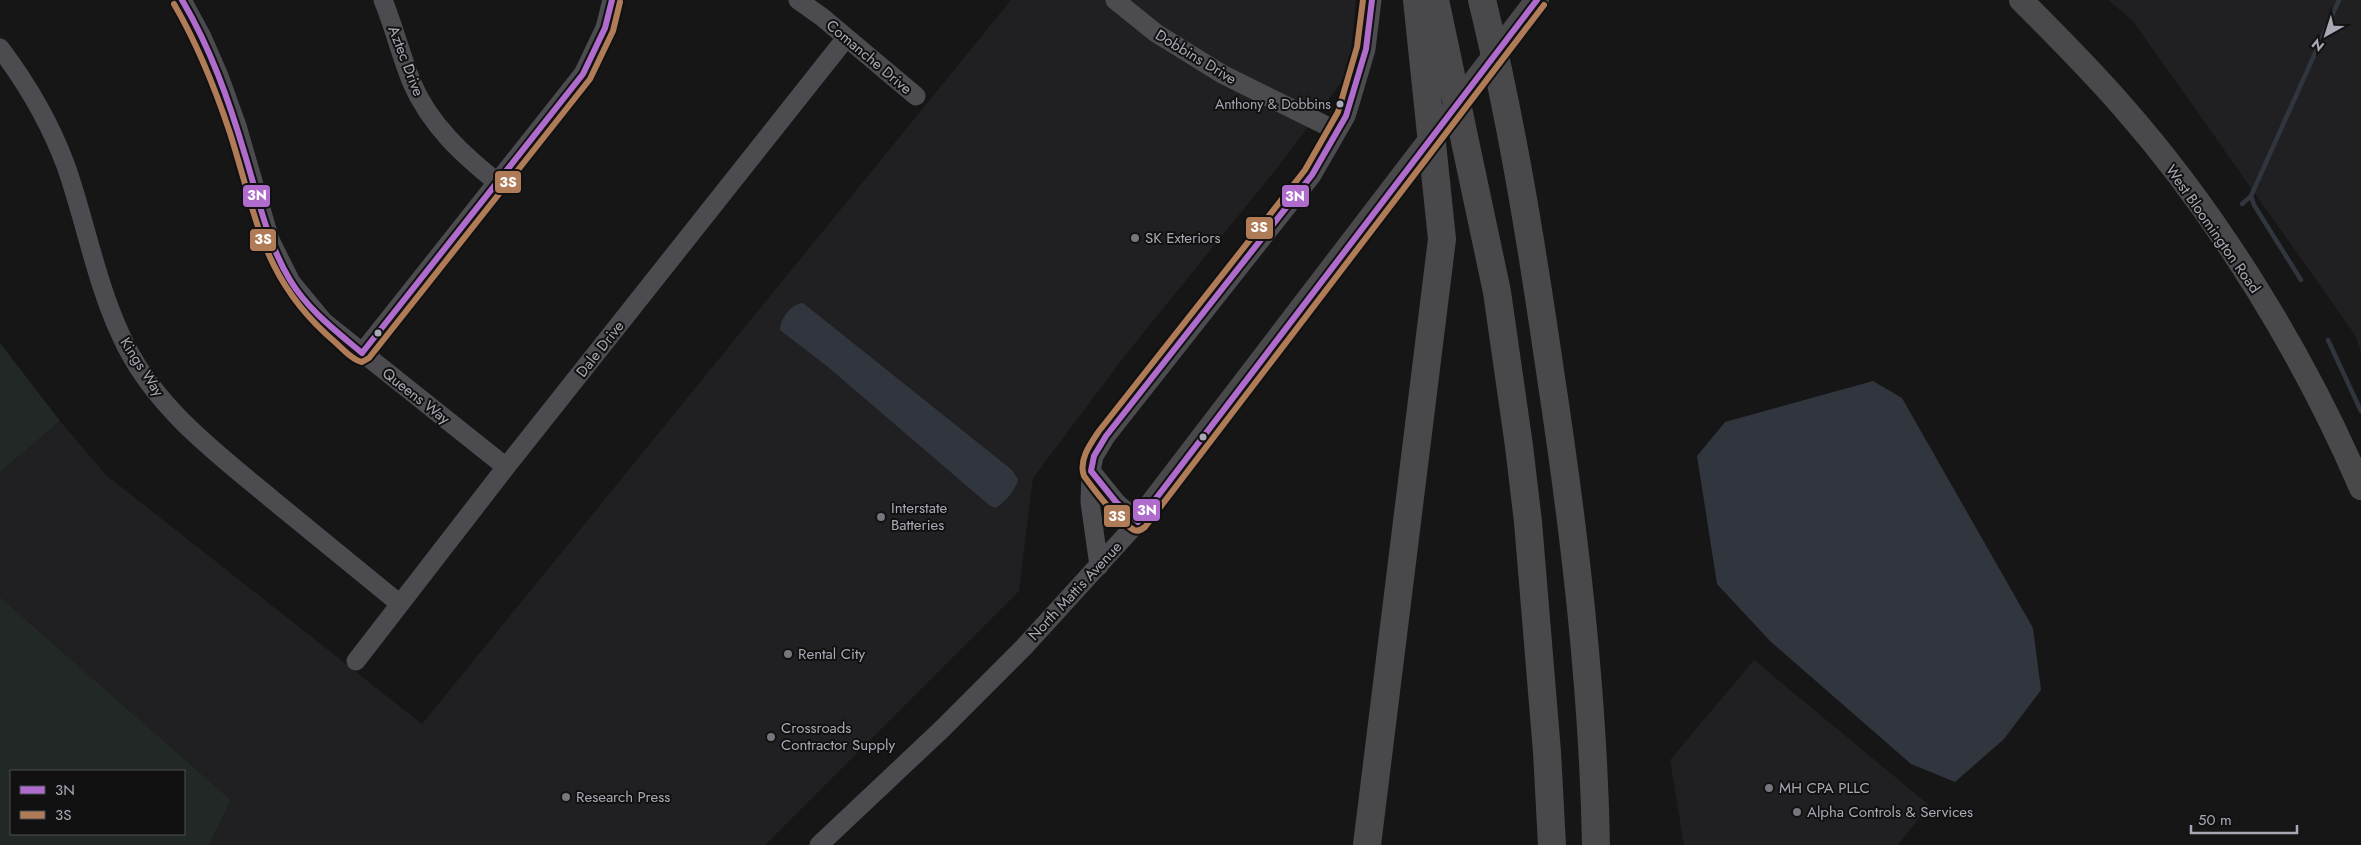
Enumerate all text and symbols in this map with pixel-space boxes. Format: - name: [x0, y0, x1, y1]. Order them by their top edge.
- north arrow: [2301, 10, 2351, 60]
- street label: Comanche Drive: [821, 15, 917, 100]
- street label: Aztec Drive: [382, 23, 430, 100]
- street label: Dobbins Drive: [1151, 24, 1241, 90]
- text: N: [2307, 34, 2328, 56]
- place label: Anthony & Dobbins: [1215, 94, 1331, 114]
- marker: Anthony & Dobbins: [1335, 99, 1345, 109]
- street label: West Bloomington Road: [2160, 160, 2266, 298]
- line badge: 3S: [494, 170, 522, 194]
- text: 3S: [499, 172, 517, 192]
- line badge: 3N: [242, 184, 271, 208]
- line badge: 3N: [1281, 184, 1310, 208]
- text: 3N: [247, 185, 267, 205]
- text: 3N: [1285, 186, 1305, 206]
- line badge: 3S: [1245, 216, 1274, 240]
- text: 3S: [1250, 217, 1268, 237]
- place label: SK Exteriors: [1145, 227, 1221, 249]
- line badge: 3S: [249, 228, 277, 252]
- text: 3S: [254, 229, 272, 249]
- marker: SK Exteriors: [1129, 232, 1141, 244]
- street label: Dale Drive: [571, 316, 629, 382]
- unlabelled marker: [373, 328, 383, 338]
- street label: Kings Way: [115, 333, 170, 401]
- street label: Queens Way: [377, 362, 455, 430]
- unlabelled marker: [1198, 432, 1208, 442]
- place label: Interstate Batteries: [891, 497, 947, 536]
- line badge: 3N: [1132, 498, 1161, 522]
- text: 3N: [1137, 500, 1157, 520]
- line badge: 3S: [1103, 504, 1131, 528]
- text: 3S: [1108, 506, 1126, 526]
- marker: Interstate Batteries: [875, 511, 887, 523]
- street label: North Mattis Avenue: [1023, 536, 1127, 646]
- place label: Rental City: [798, 643, 866, 665]
- marker: Rental City: [782, 648, 794, 660]
- place label: Crossroads Contractor Supply: [781, 717, 896, 756]
- marker: Crossroads Contractor Supply: [765, 731, 777, 743]
- legend: [10, 770, 185, 835]
- place label: MH CPA PLLC: [1779, 777, 1870, 799]
- text: 3N: [55, 779, 75, 801]
- marker: MH CPA PLLC: [1763, 782, 1775, 794]
- place label: Research Press: [576, 786, 670, 808]
- marker: Research Press: [560, 791, 572, 803]
- place label: Alpha Controls & Services: [1807, 801, 1973, 823]
- scale bar: [2191, 802, 2297, 834]
- text: 3S: [55, 804, 71, 826]
- marker: Alpha Controls & Services: [1791, 806, 1803, 818]
- text: 50 m: [2198, 809, 2232, 831]

